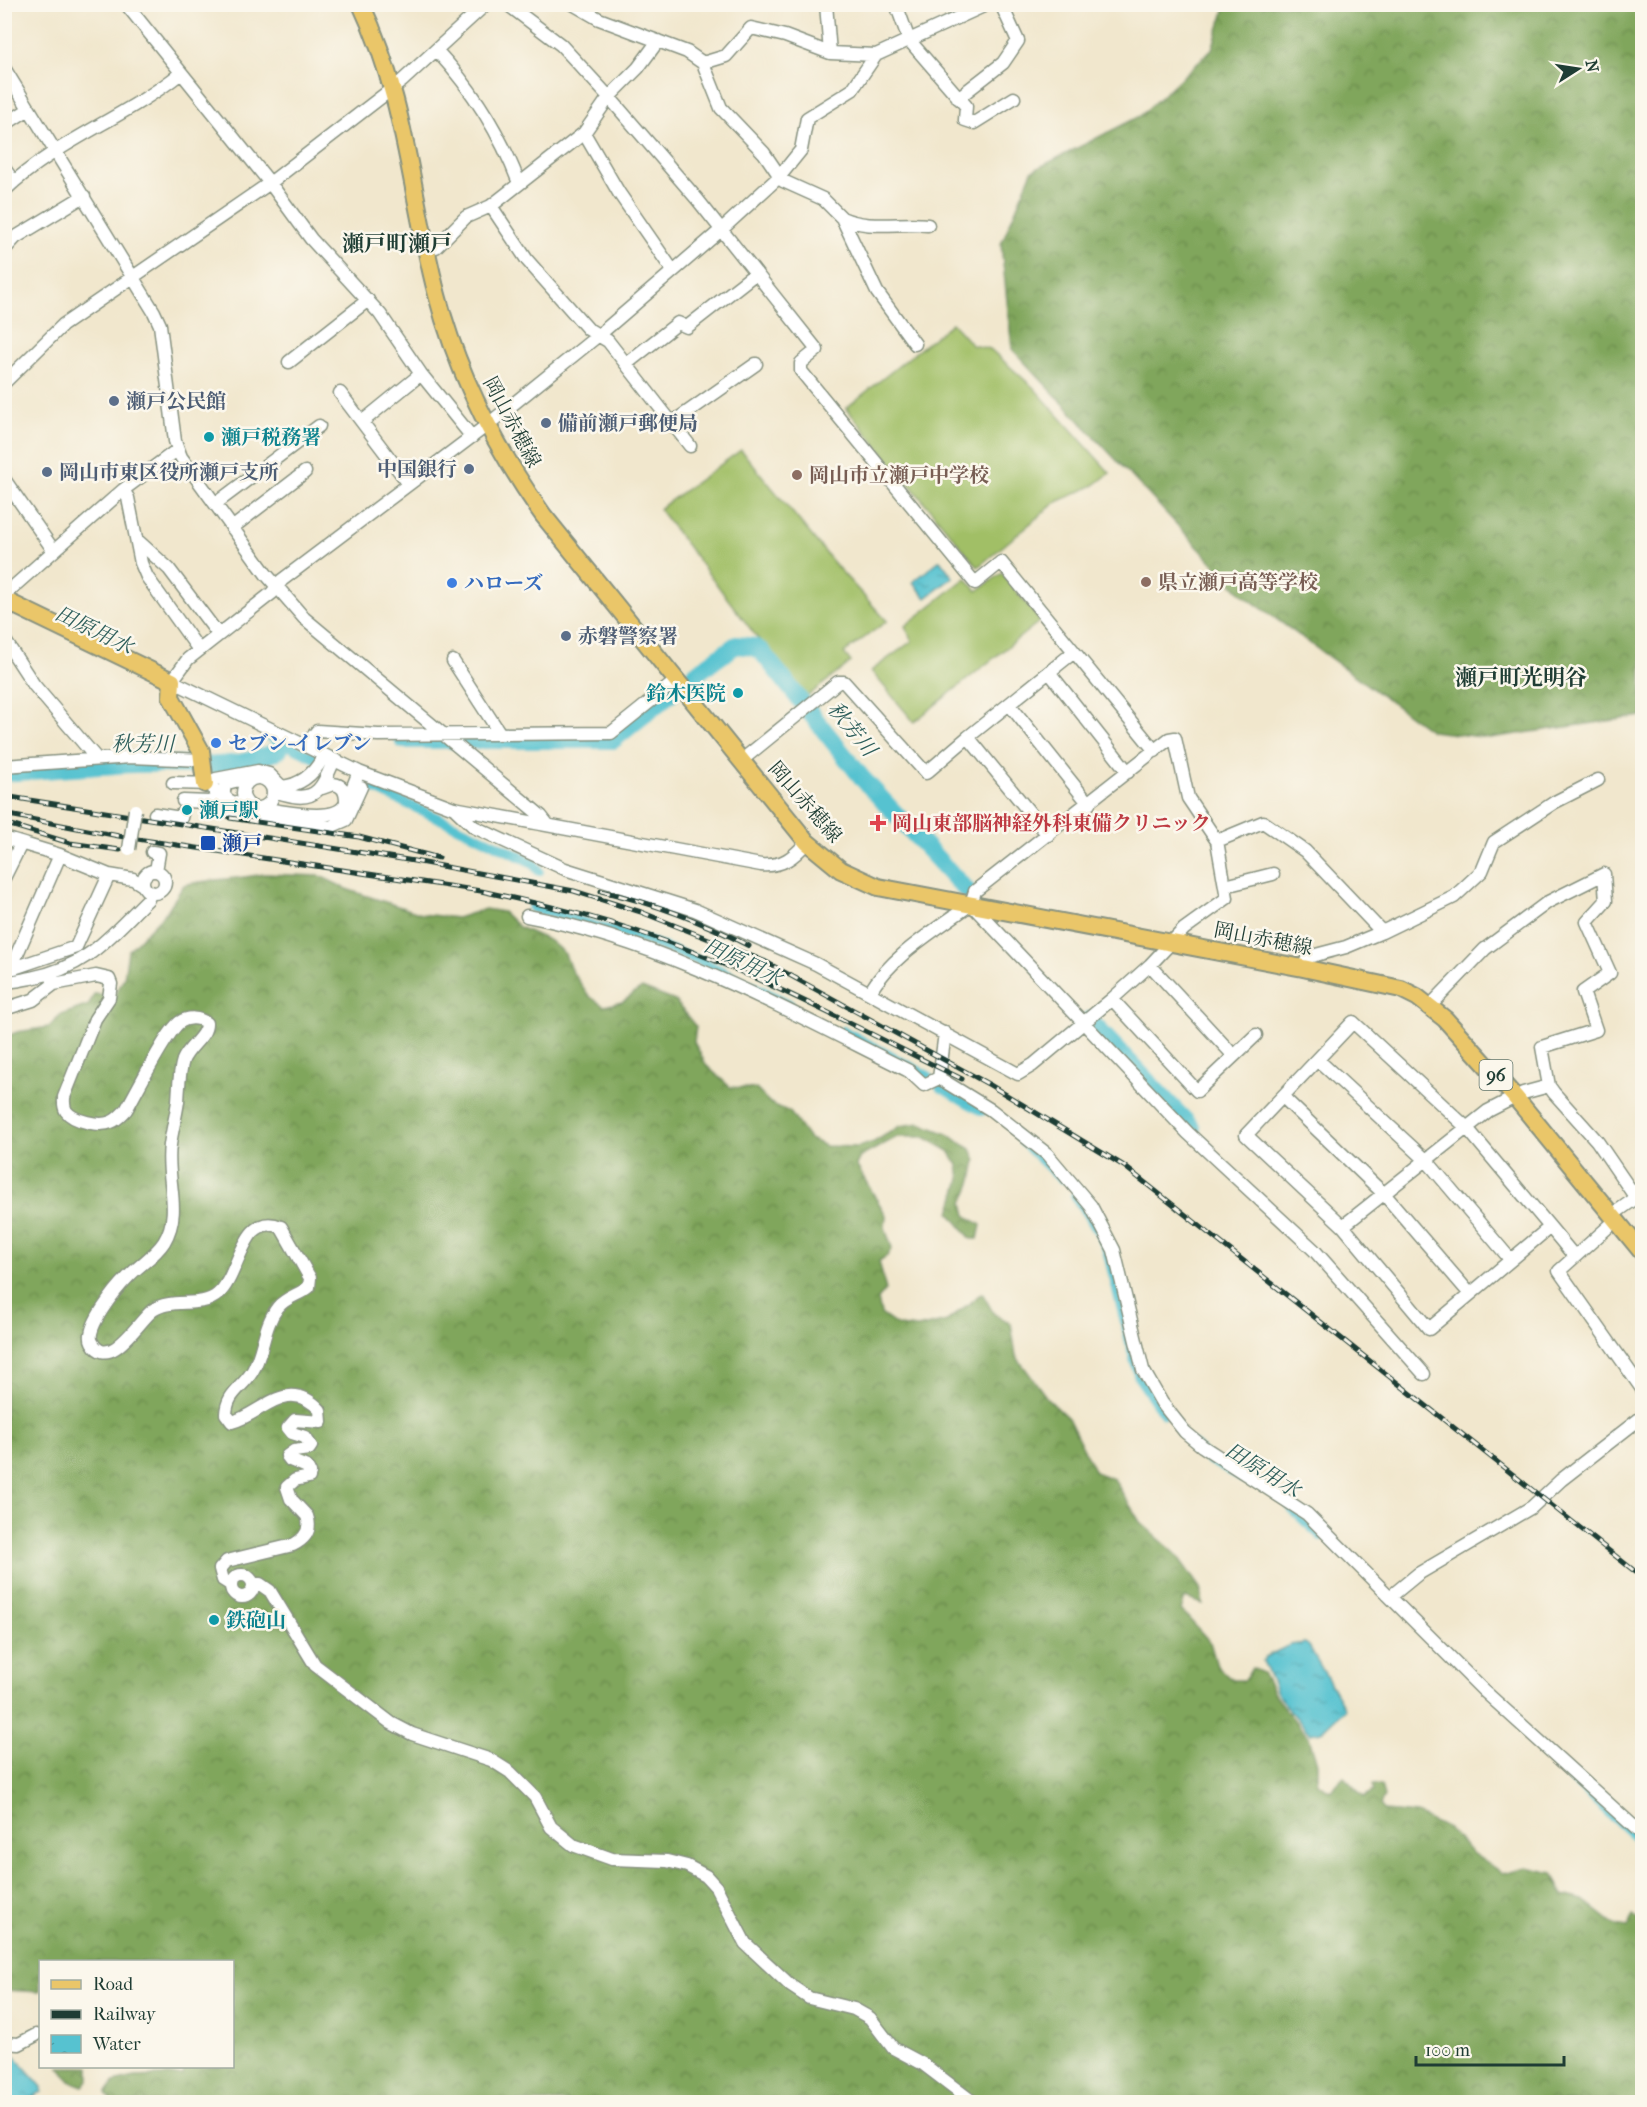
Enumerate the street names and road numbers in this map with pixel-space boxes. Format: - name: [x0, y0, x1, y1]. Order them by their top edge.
- street label: 岡山赤穂線: [478, 372, 546, 472]
- street label: 岡山赤穂線: [764, 757, 846, 847]
- street label: 岡山赤穂線: [1212, 918, 1314, 960]
- road number: 96: [1480, 1060, 1512, 1090]

